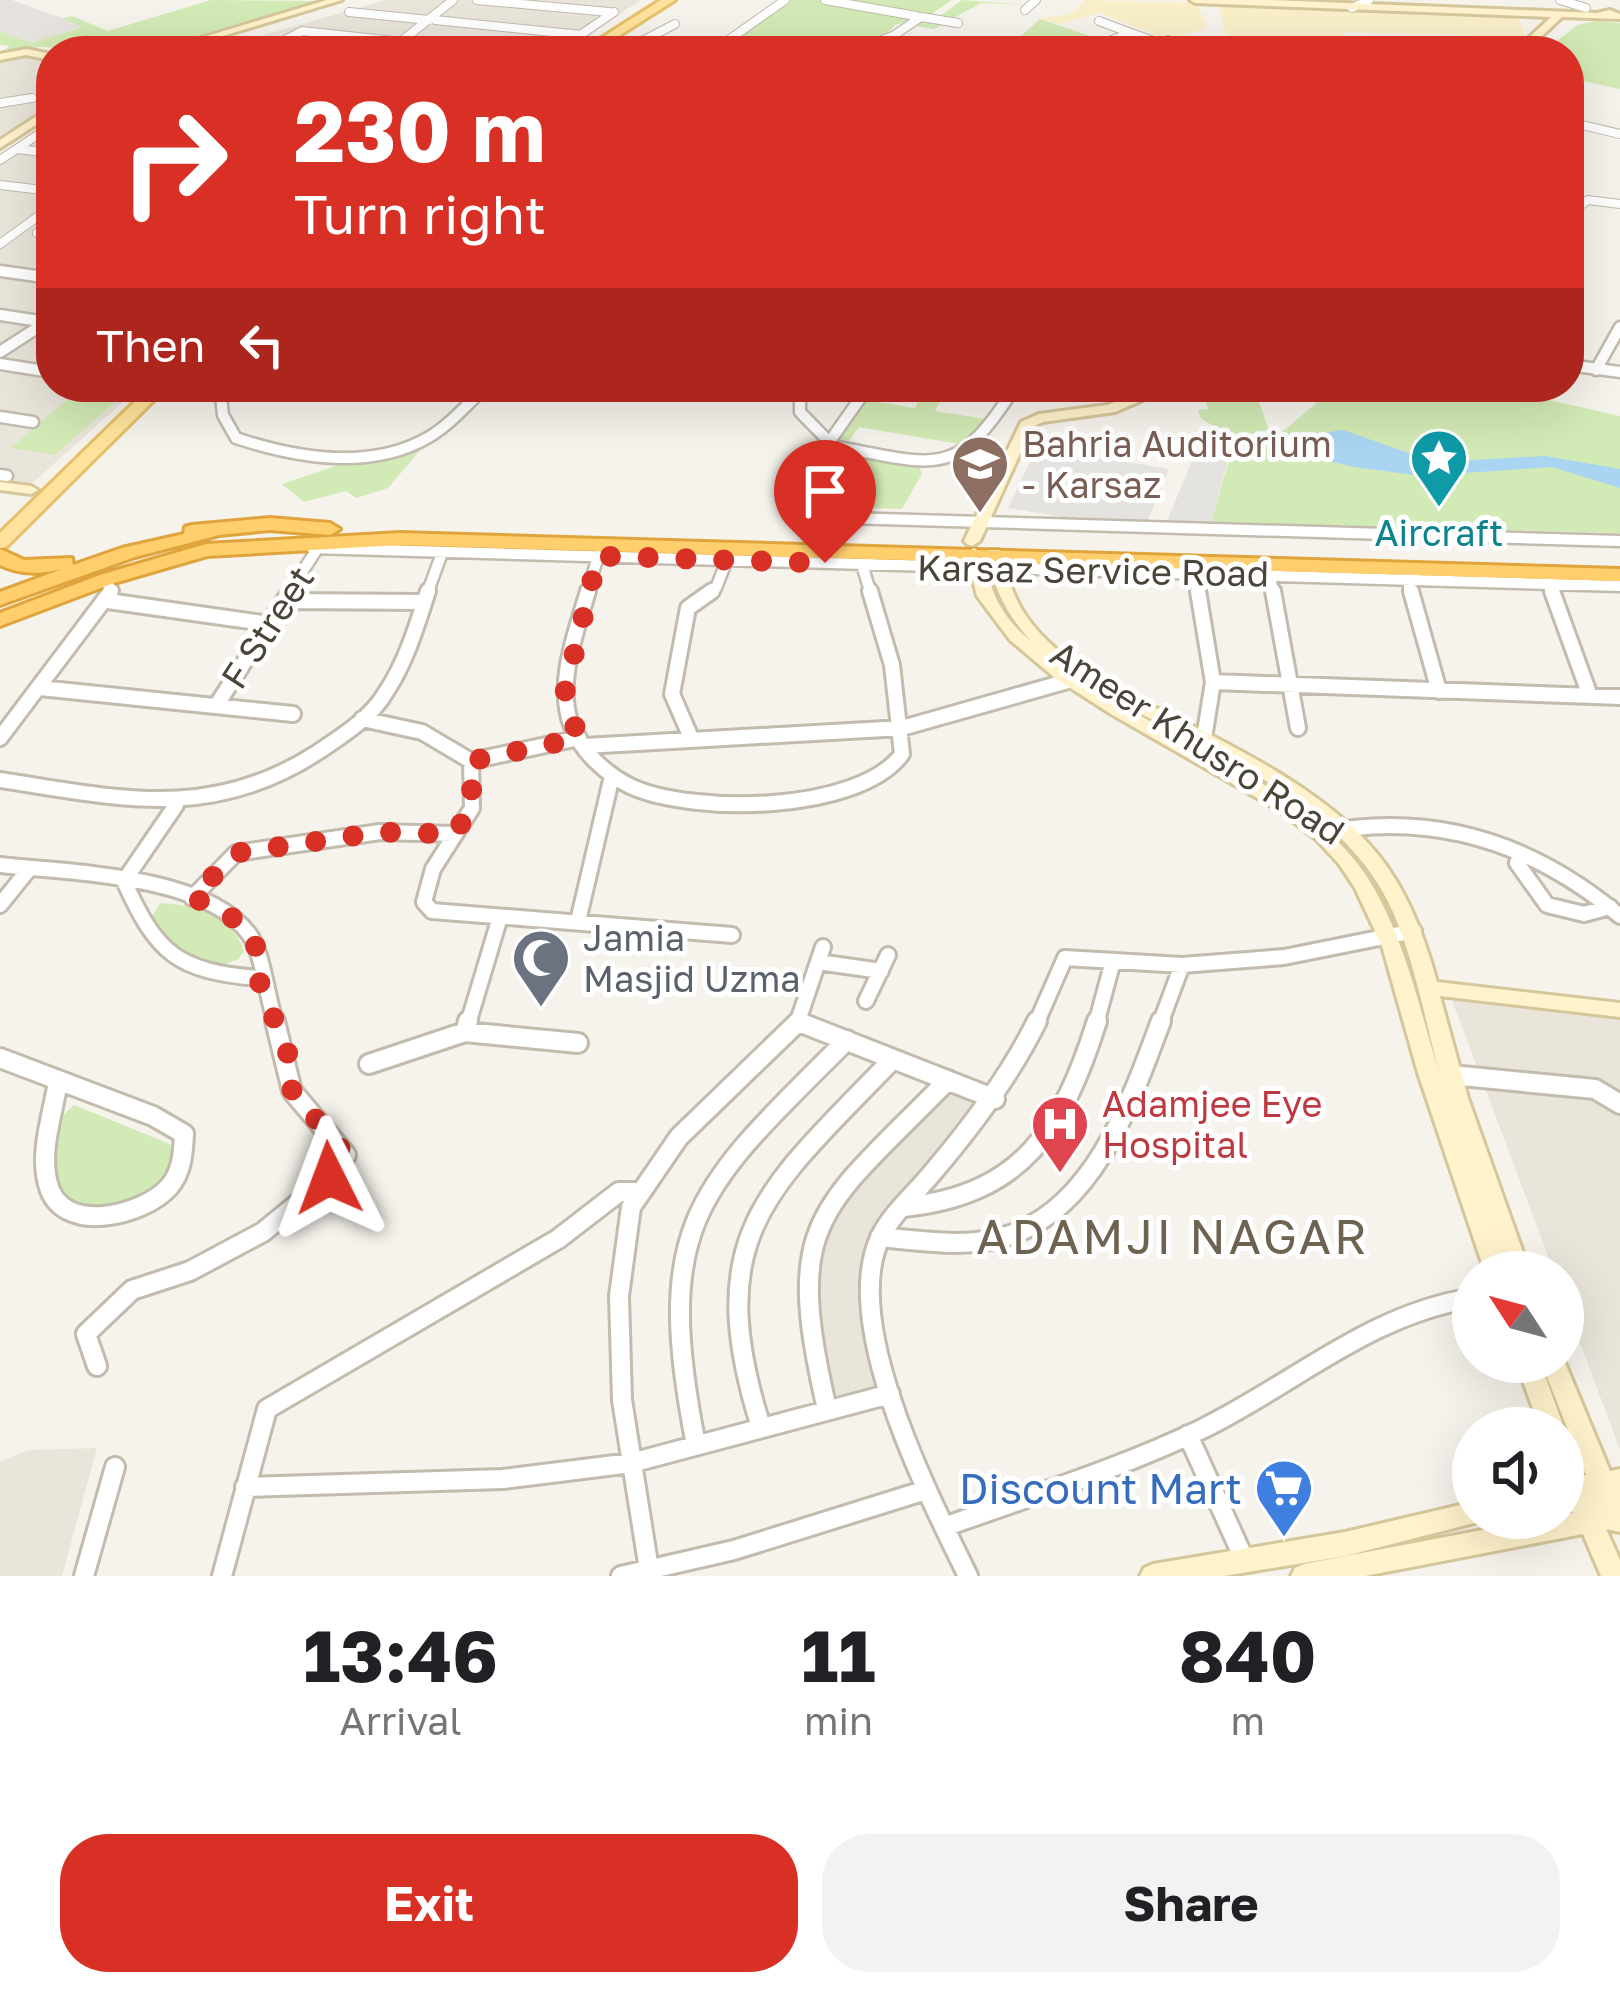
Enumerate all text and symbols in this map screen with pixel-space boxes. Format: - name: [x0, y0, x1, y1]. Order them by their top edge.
- text: 230 m: [294, 80, 546, 180]
- icon: right: [96, 84, 252, 240]
- text: Turn right: [294, 181, 546, 246]
- icon: left: [229, 312, 295, 378]
- text: Then: [96, 318, 205, 372]
- place label: Bahria Auditorium - Karsaz: [1022, 422, 1332, 506]
- place icon: Aircraft: [1408, 427, 1470, 509]
- school or university icon: Bahria Auditorium - Karsaz: [949, 433, 1011, 515]
- pin: [774, 440, 876, 563]
- icon: arrive: [792, 458, 858, 524]
- place label: Aircraft: [1375, 511, 1504, 554]
- street label: Karsaz Service Road: [917, 545, 1269, 595]
- street label: F Street: [212, 558, 322, 696]
- street label: Ameer Khusro Road: [1043, 631, 1353, 853]
- place label: Jamia Masjid Uzma: [583, 916, 801, 1000]
- mosque icon: Jamia Masjid Uzma: [510, 927, 572, 1009]
- place label: Adamjee Eye Hospital: [1102, 1082, 1322, 1166]
- hospital icon: Adamjee Eye Hospital: [1029, 1093, 1091, 1175]
- position arrow: [266, 1115, 392, 1241]
- district label: ADAMJI NAGAR: [976, 1207, 1370, 1265]
- north arrow: [1452, 1251, 1584, 1383]
- map controls: [1452, 1251, 1584, 1539]
- button: sound: [1452, 1407, 1584, 1539]
- supermarket icon: Discount Mart: [1253, 1457, 1315, 1539]
- place label: Discount Mart: [959, 1463, 1242, 1513]
- text: 13:46: [303, 1611, 498, 1698]
- text: 11: [801, 1611, 876, 1698]
- text: 840: [1179, 1611, 1317, 1698]
- text: Arrival: [340, 1697, 462, 1744]
- text: min: [804, 1697, 873, 1744]
- text: m: [1230, 1697, 1265, 1744]
- button: Exit: [60, 1834, 798, 1972]
- button: Share: [822, 1834, 1560, 1972]

